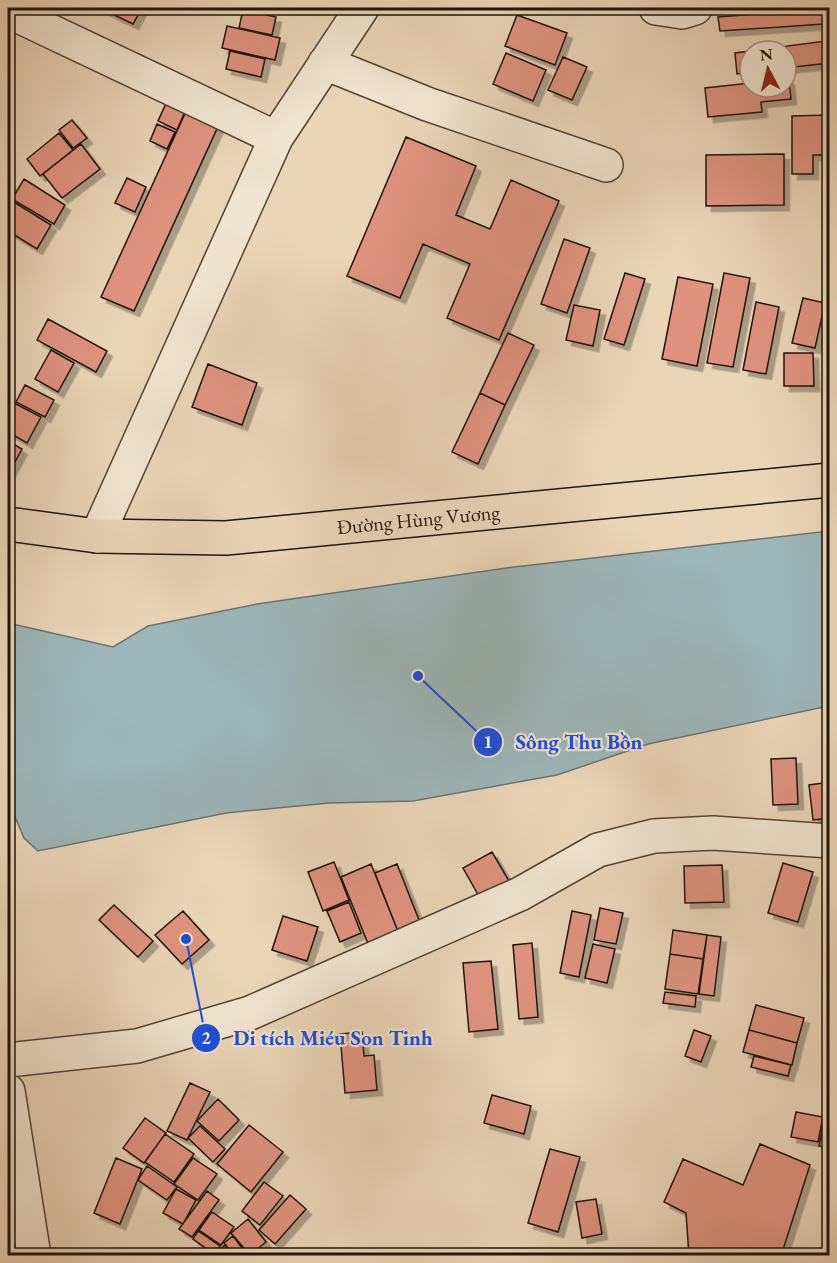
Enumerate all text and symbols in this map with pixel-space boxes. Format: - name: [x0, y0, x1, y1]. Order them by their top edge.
- north arrow: [738, 39, 798, 99]
- text: N: [759, 43, 774, 66]
- street label: Đường Hùng Vương: [336, 499, 501, 540]
- callout: Sông Thu Bồn: [473, 722, 654, 761]
- text: Sông Thu Bồn: [515, 728, 643, 755]
- text: 1: [483, 730, 493, 753]
- callout: Di tích Miéu Son Tinh: [191, 1018, 444, 1057]
- text: Di tích Miéu Son Tinh: [233, 1024, 433, 1051]
- text: 2: [201, 1026, 211, 1049]

